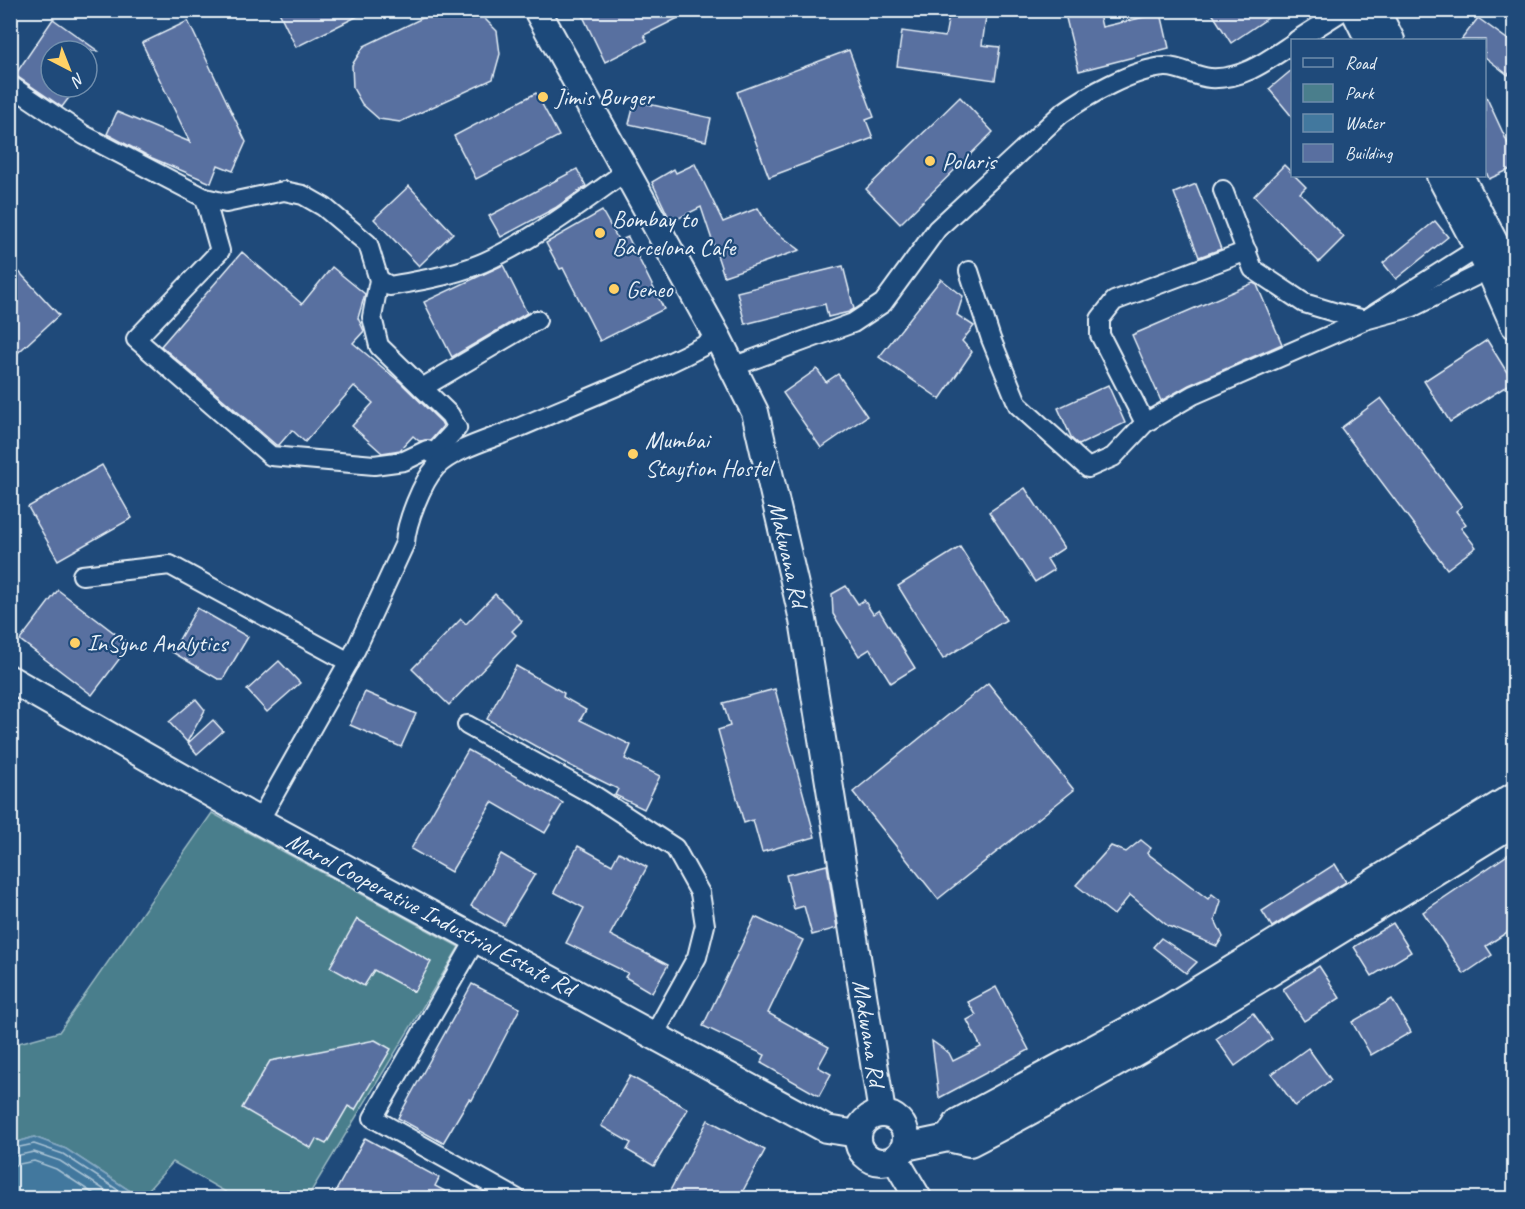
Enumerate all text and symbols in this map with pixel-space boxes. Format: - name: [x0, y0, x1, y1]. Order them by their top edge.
- north arrow: [39, 39, 99, 99]
- legend: [1291, 39, 1486, 177]
- text: Road: [1345, 52, 1378, 74]
- text: N: [66, 69, 89, 92]
- place label: Jimis Burger: [554, 82, 656, 112]
- text: Park: [1345, 82, 1375, 104]
- marker: Jimis Burger: [536, 90, 550, 104]
- text: Water: [1345, 112, 1386, 134]
- text: Building: [1345, 142, 1394, 164]
- place label: Polaris: [942, 146, 998, 176]
- marker: Polaris: [923, 154, 937, 168]
- place label: Bombay to Barcelona Cafe: [612, 204, 737, 262]
- marker: Bombay to Barcelona Cafe: [593, 226, 607, 240]
- place label: Geneo: [626, 274, 674, 304]
- marker: Geneo: [607, 282, 621, 296]
- place label: Mumbai Staytion Hostel: [645, 425, 775, 483]
- marker: Mumbai Staytion Hostel: [626, 447, 640, 461]
- street label: Makwana Rd: [761, 498, 815, 613]
- place label: InSync Analytics: [87, 628, 230, 658]
- marker: InSync Analytics: [68, 636, 82, 650]
- street label: Marol Cooperative Industrial Estate Rd: [282, 825, 583, 1005]
- street label: Makwana Rd: [846, 978, 893, 1092]

